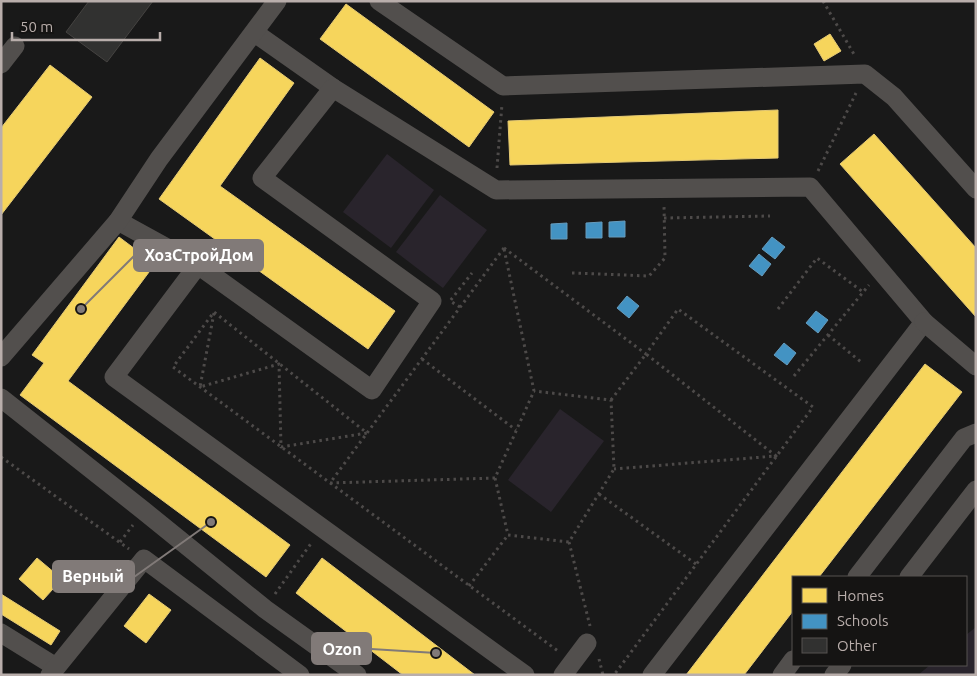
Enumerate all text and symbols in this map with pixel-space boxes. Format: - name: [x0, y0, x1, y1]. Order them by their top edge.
- scale bar: [12, 10, 160, 42]
- text: 50 m: [20, 18, 53, 35]
- callout: ХозСтройДом: [134, 240, 263, 271]
- text: ХозСтройДом: [144, 246, 254, 264]
- callout: Верный: [53, 561, 134, 592]
- text: Верный: [62, 567, 124, 585]
- legend: [792, 576, 967, 666]
- text: Homes: [837, 587, 884, 604]
- text: Schools: [837, 612, 888, 629]
- callout: Ozon: [312, 633, 371, 664]
- text: Other: [837, 637, 877, 654]
- text: Ozon: [322, 640, 362, 658]

